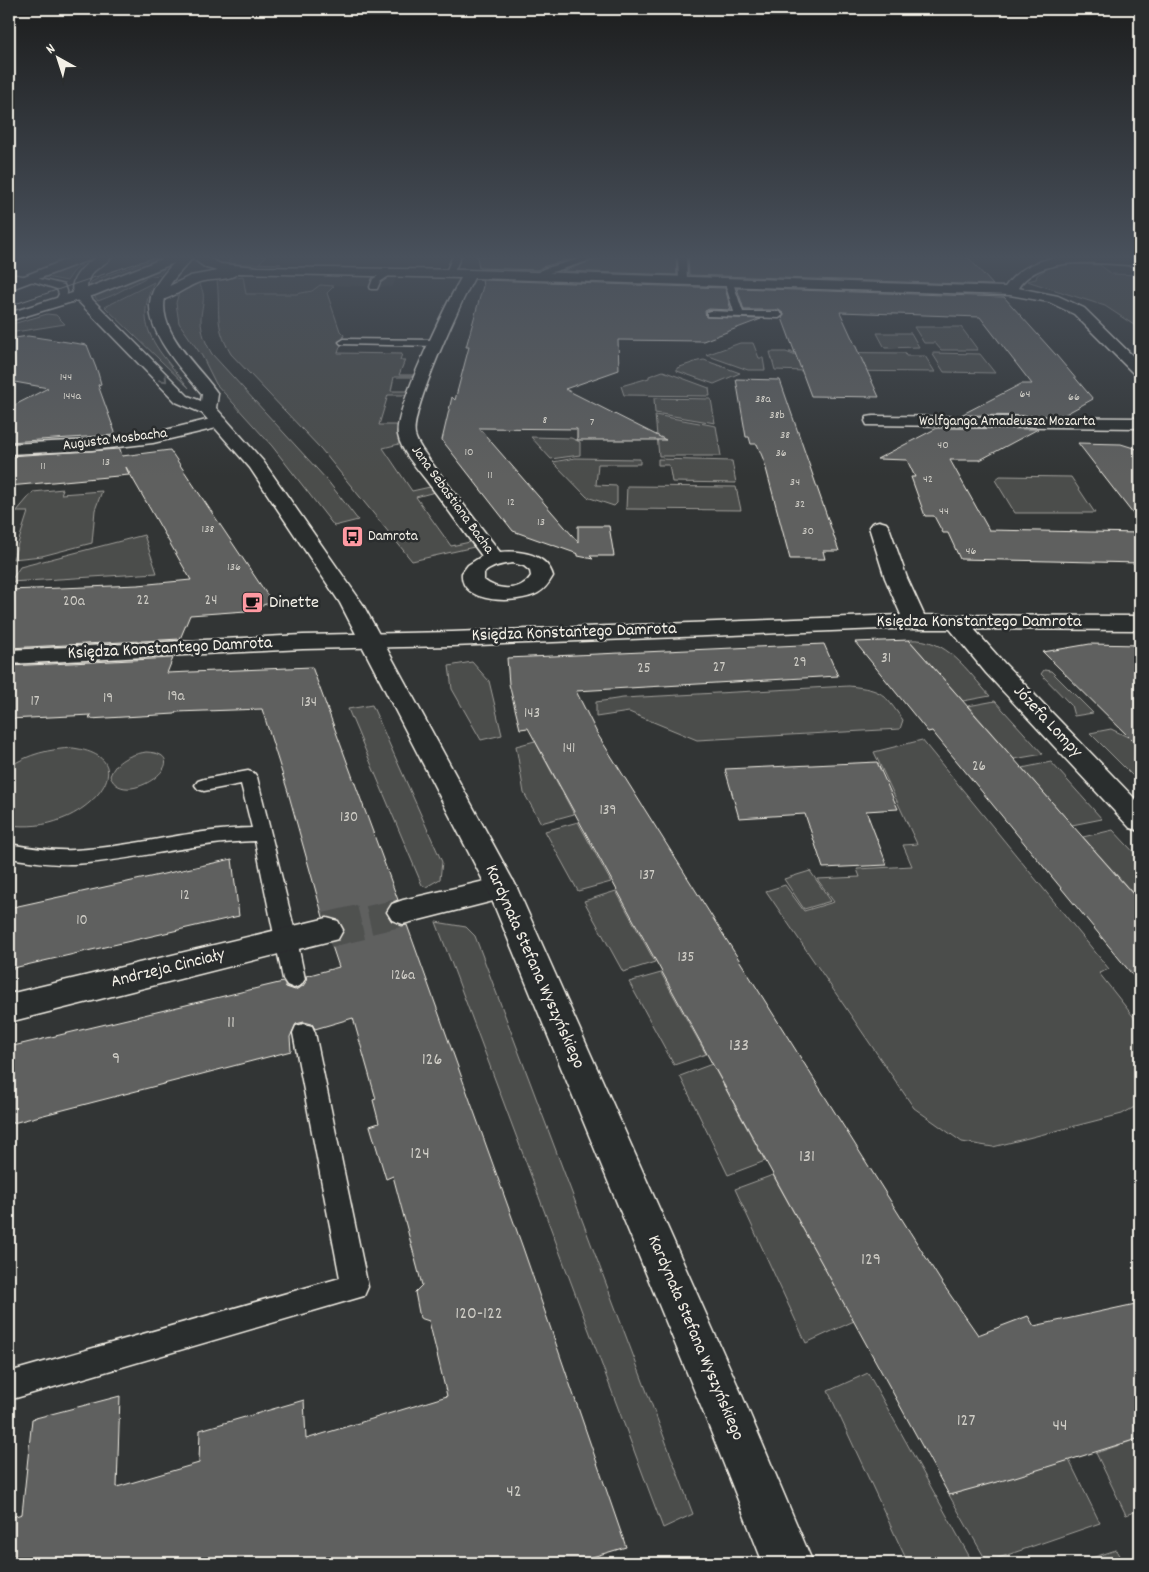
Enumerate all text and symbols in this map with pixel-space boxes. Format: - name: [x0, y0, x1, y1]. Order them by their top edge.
- north arrow: [32, 32, 82, 82]
- text: N: [42, 39, 60, 59]
- house number: 144: [60, 369, 72, 386]
- one-way arrow: [158, 374, 167, 383]
- house number: 64: [1020, 386, 1030, 403]
- house number: 144a: [63, 388, 81, 405]
- house number: 66: [1068, 389, 1080, 406]
- house number: 38a: [755, 391, 771, 408]
- house number: 38b: [769, 407, 785, 424]
- street label: Wolfganga Amadeusza Mozarta: [919, 411, 1096, 433]
- house number: 8: [543, 412, 548, 429]
- house number: 7: [590, 414, 595, 431]
- street label: Augusta Mosbacha: [61, 423, 170, 457]
- house number: 38: [780, 427, 790, 444]
- house number: 40: [937, 437, 949, 454]
- street label: Jana Sebastiana Bacha: [405, 441, 500, 560]
- house number: 10: [464, 444, 474, 461]
- house number: 36: [775, 445, 787, 462]
- house number: 13: [102, 454, 110, 471]
- house number: 11: [40, 458, 46, 475]
- house number: 11: [487, 467, 493, 484]
- house number: 42: [923, 471, 933, 488]
- house number: 34: [790, 474, 800, 491]
- house number: 12: [507, 494, 515, 511]
- house number: 32: [795, 496, 805, 513]
- house number: 44: [939, 503, 949, 520]
- house number: 13: [537, 514, 545, 531]
- house number: 138: [202, 521, 215, 538]
- house number: 30: [802, 523, 814, 540]
- bus stop icon: Damrota: [340, 525, 364, 549]
- place label: Damrota: [368, 526, 419, 548]
- house number: 46: [966, 543, 977, 560]
- house number: 136: [227, 559, 241, 576]
- house number: 22: [136, 590, 150, 612]
- house number: 24: [205, 590, 217, 612]
- house number: 20a: [63, 591, 86, 613]
- cafe icon: Dinette: [241, 591, 265, 615]
- place label: Dinette: [269, 591, 319, 616]
- street label: Księdza Konstantego Damrota: [876, 610, 1082, 635]
- street label: Księdza Konstantego Damrota: [471, 617, 677, 649]
- street label: Księdza Konstantego Damrota: [67, 631, 274, 667]
- house number: 31: [881, 648, 891, 670]
- house number: 29: [793, 652, 807, 674]
- house number: 27: [713, 657, 725, 679]
- house number: 25: [637, 658, 651, 680]
- street label: Józefa Lompy: [1007, 680, 1088, 765]
- house number: 19a: [167, 686, 186, 708]
- house number: 19: [103, 688, 113, 710]
- house number: 17: [30, 691, 40, 713]
- house number: 134: [301, 692, 317, 714]
- house number: 143: [524, 703, 540, 725]
- house number: 141: [563, 738, 575, 760]
- house number: 26: [972, 756, 986, 778]
- house number: 139: [600, 800, 616, 822]
- house number: 130: [340, 807, 358, 829]
- street label: Kardynała Stefana Wyszyńskiego: [478, 861, 590, 1073]
- house number: 137: [639, 865, 655, 887]
- house number: 12: [180, 885, 190, 907]
- house number: 10: [76, 910, 88, 932]
- street label: Andrzeja Cinciały: [108, 943, 228, 995]
- house number: 135: [678, 947, 694, 969]
- house number: 126a: [391, 965, 416, 987]
- house number: 11: [227, 1011, 235, 1036]
- house number: 133: [729, 1034, 749, 1059]
- house number: 9: [112, 1047, 120, 1072]
- house number: 126: [422, 1048, 442, 1073]
- house number: 124: [410, 1142, 430, 1167]
- house number: 131: [799, 1145, 815, 1170]
- street label: Kardynała Stefana Wyszyńskiego: [640, 1231, 750, 1445]
- house number: 129: [861, 1248, 881, 1273]
- house number: 120-122: [455, 1302, 503, 1327]
- house number: 127: [957, 1409, 975, 1434]
- house number: 44: [1053, 1414, 1067, 1439]
- house number: 42: [506, 1480, 522, 1505]

